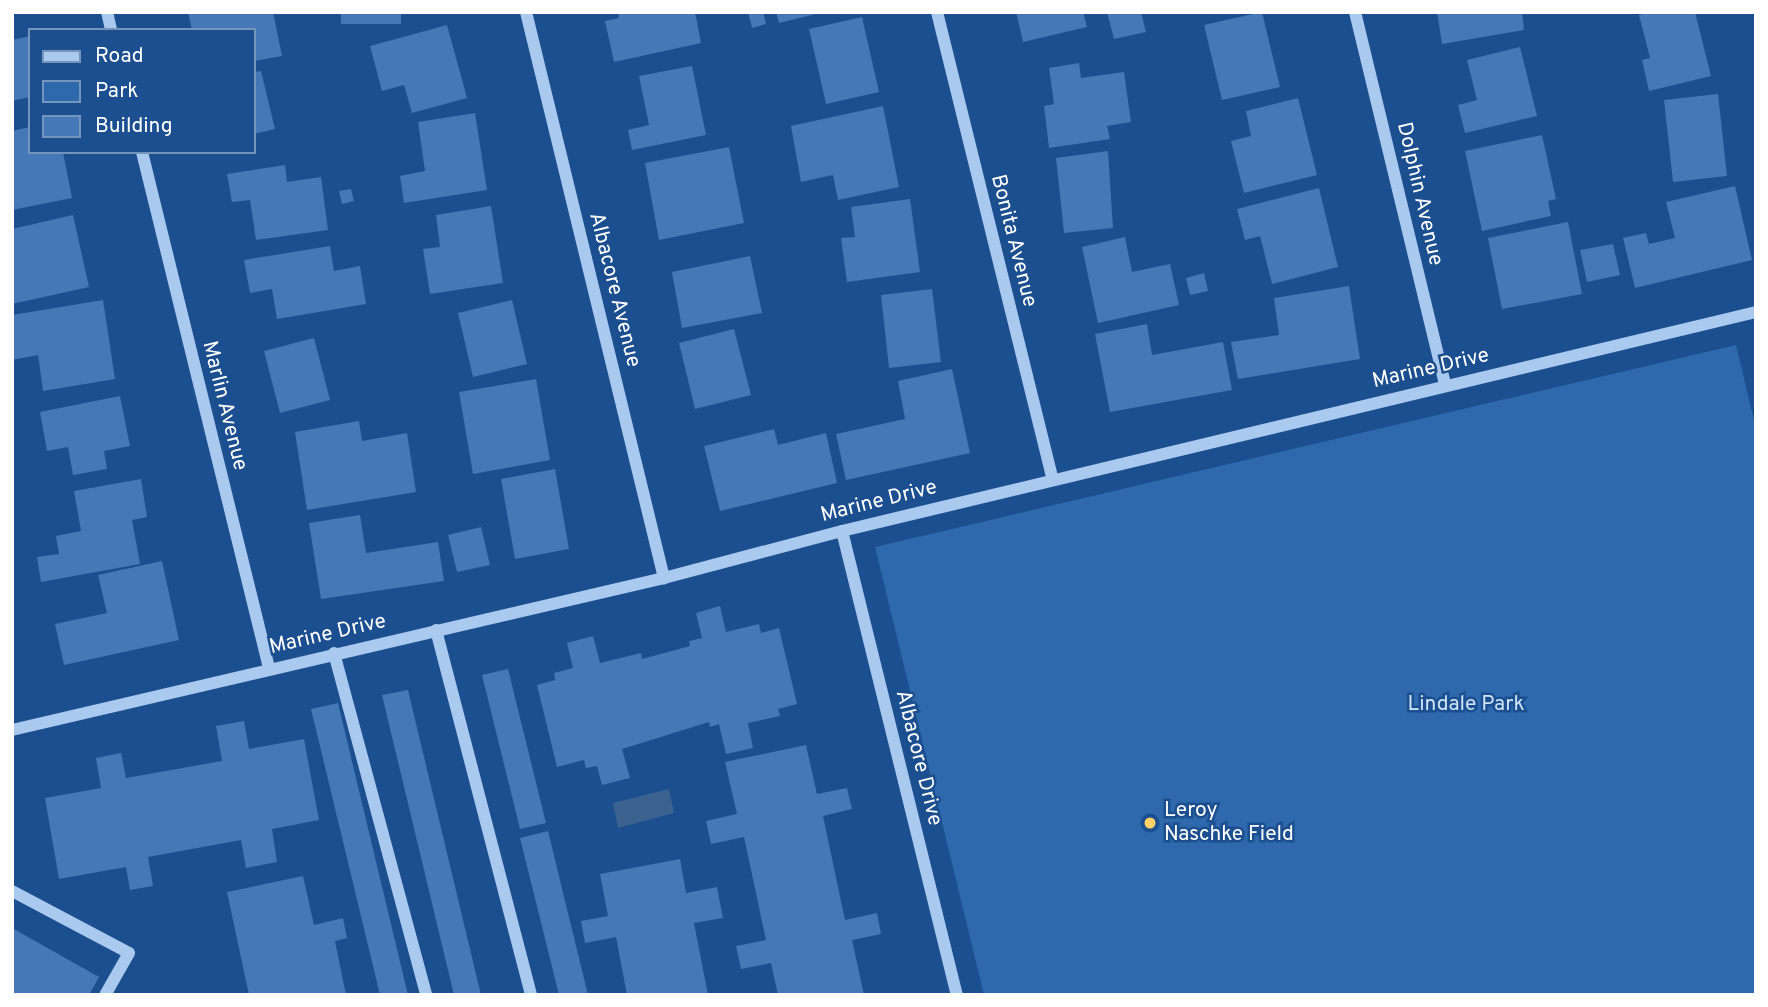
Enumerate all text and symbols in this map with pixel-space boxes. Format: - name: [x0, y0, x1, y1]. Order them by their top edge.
- legend: [28, 28, 256, 154]
- text: Road: [95, 43, 144, 70]
- text: Park: [95, 78, 138, 105]
- text: Building: [95, 113, 173, 140]
- street label: Dolphin Avenue: [1390, 119, 1448, 269]
- street label: Bonita Avenue: [984, 172, 1042, 310]
- street label: Albacore Avenue: [582, 210, 646, 370]
- street label: Marlin Avenue: [196, 338, 252, 474]
- street label: Marine Drive: [1370, 343, 1492, 395]
- street label: Marine Drive: [818, 475, 940, 529]
- street label: Marine Drive: [267, 609, 389, 661]
- street label: Albacore Drive: [889, 687, 947, 829]
- park label: Lindale Park: [1407, 692, 1525, 718]
- place label: Leroy Naschke Field: [1164, 798, 1294, 848]
- marker: Leroy Naschke Field: [1142, 815, 1158, 831]

